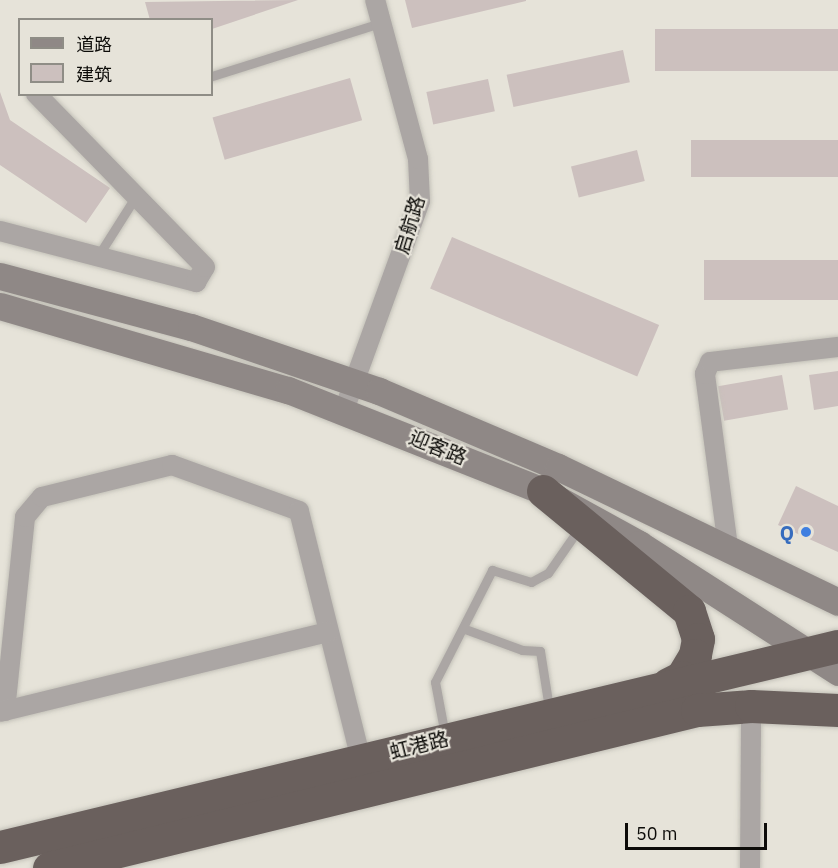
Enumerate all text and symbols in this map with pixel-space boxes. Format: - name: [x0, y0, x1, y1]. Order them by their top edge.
- legend: [18, 18, 213, 96]
- text: 道路: [76, 33, 112, 56]
- text: 建筑: [76, 63, 112, 86]
- street label: 启航路: [389, 193, 429, 257]
- street label: 迎客路: [406, 425, 470, 469]
- place label: Q: [780, 520, 794, 544]
- marker: Q: [799, 525, 813, 539]
- street label: 虹港路: [387, 726, 451, 764]
- scale bar: [628, 811, 770, 849]
- text: 50 m: [636, 822, 678, 845]

